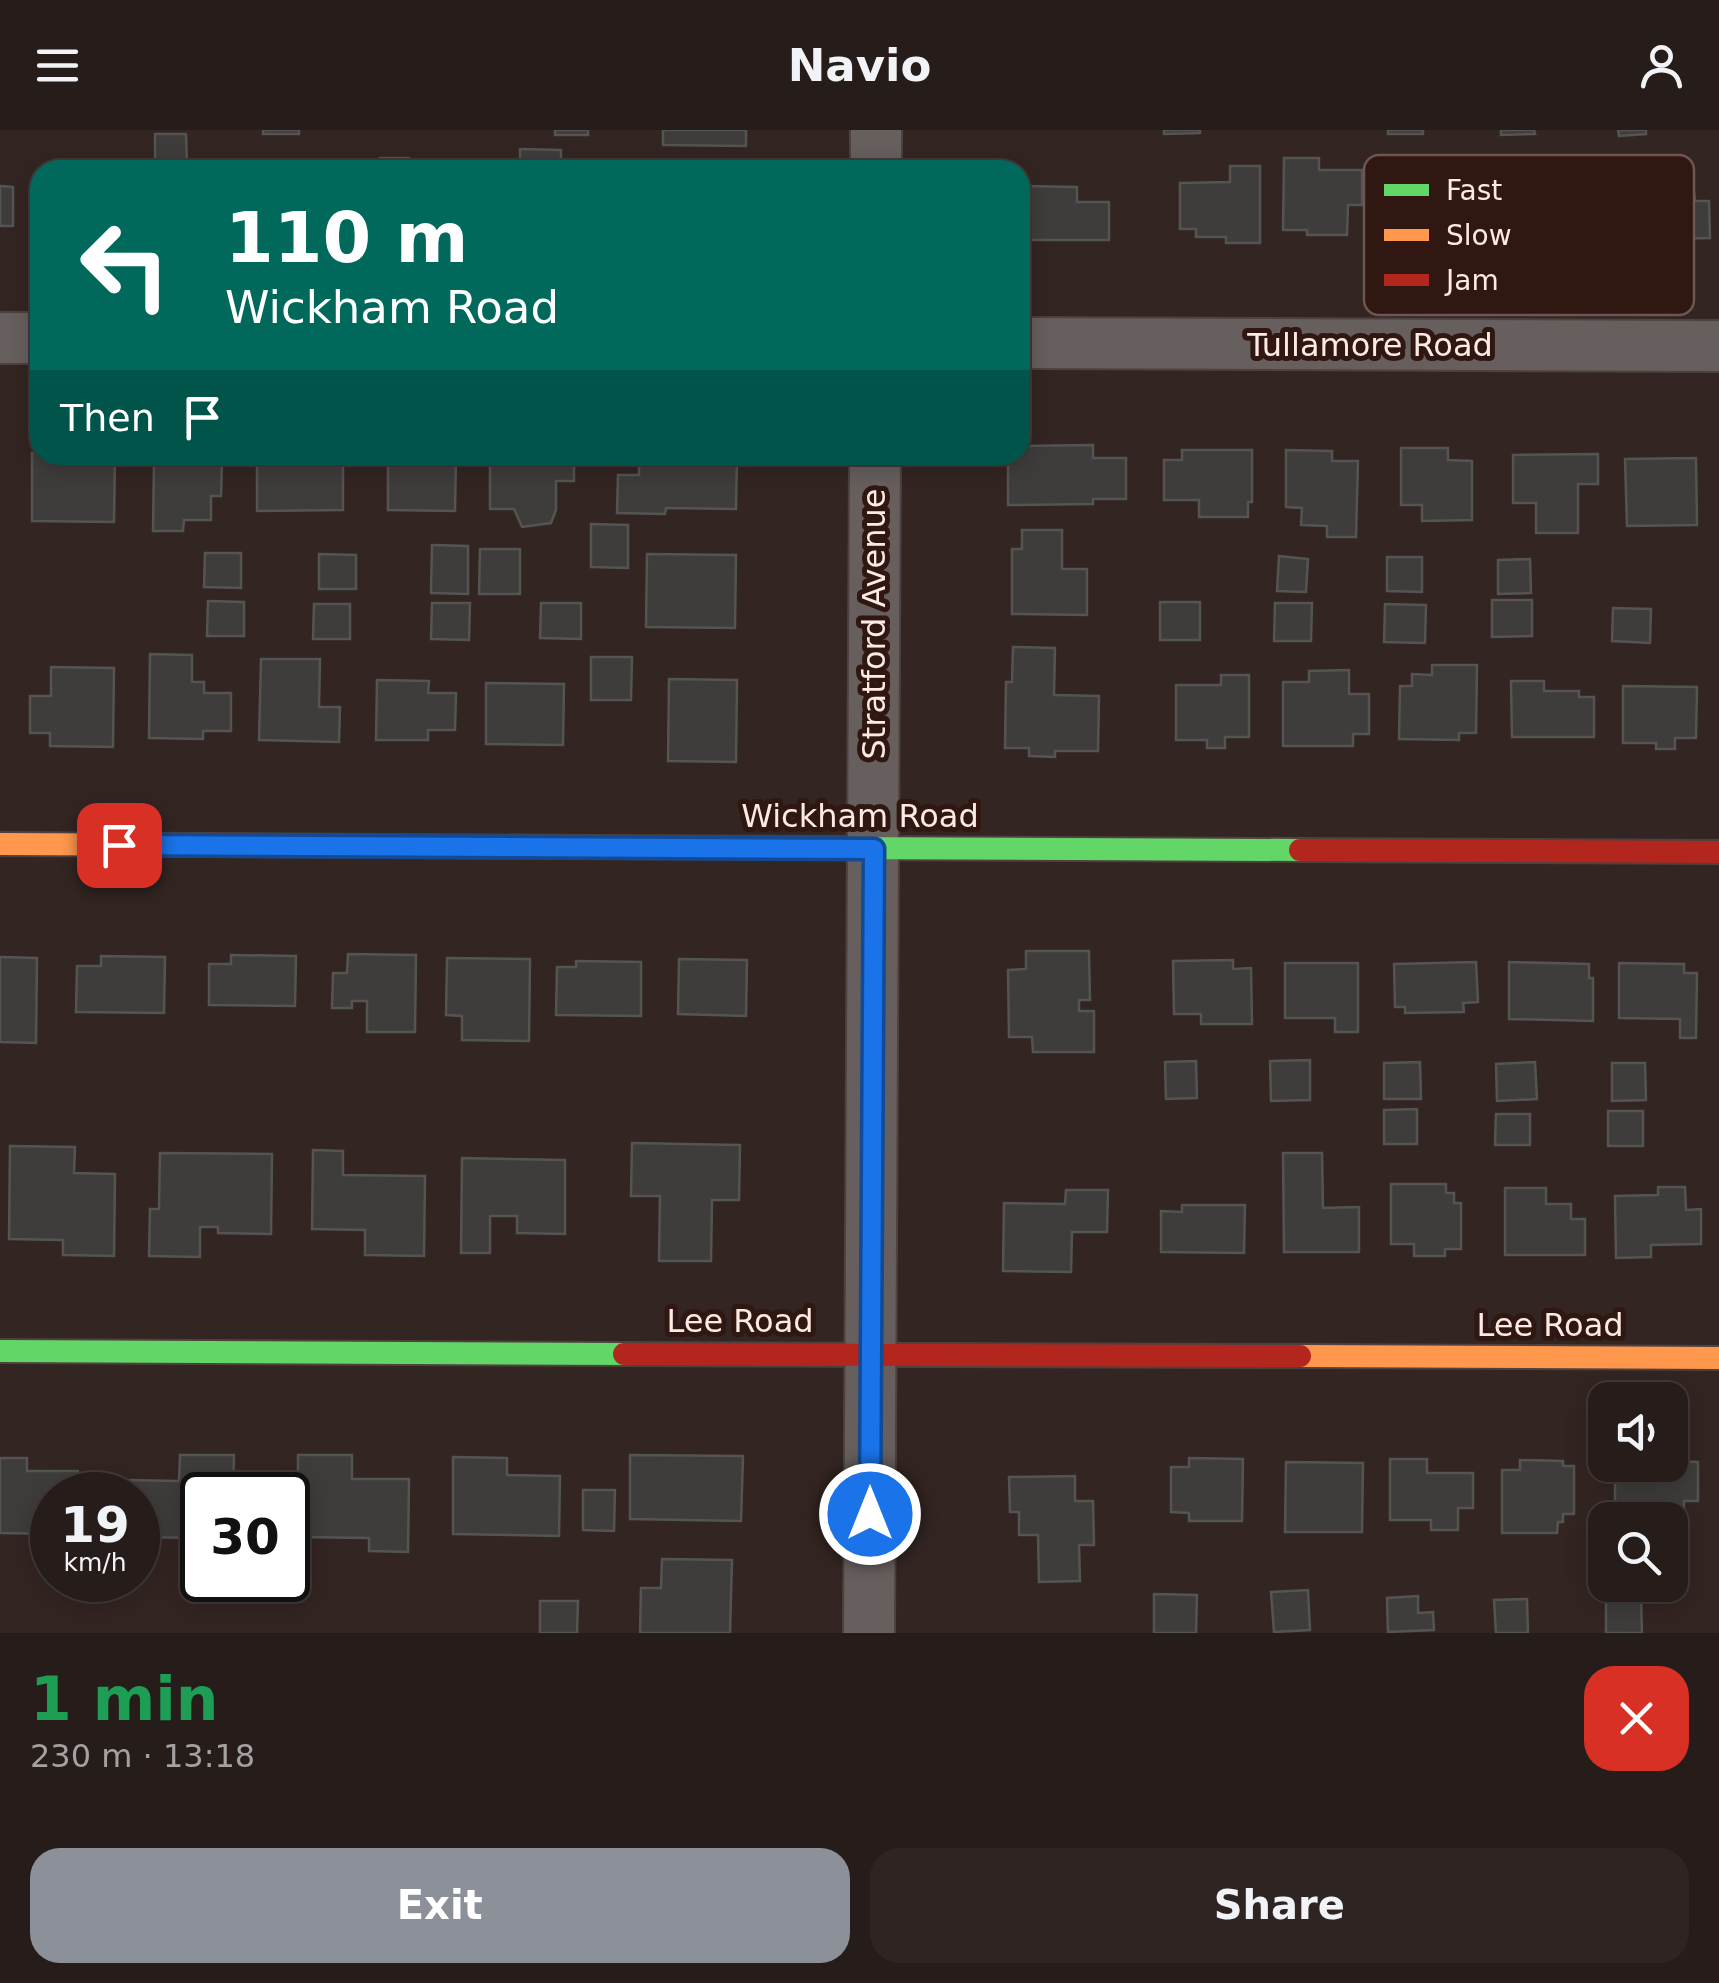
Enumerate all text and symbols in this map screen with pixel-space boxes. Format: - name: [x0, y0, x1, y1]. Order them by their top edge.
- icon: menu: [30, 38, 85, 93]
- icon: person: [1634, 38, 1689, 93]
- text: Navio: [788, 39, 931, 92]
- legend: [1364, 155, 1694, 315]
- text: Fast: [1446, 174, 1502, 207]
- text: 110 m: [225, 197, 468, 279]
- icon: left: [60, 200, 190, 330]
- text: Slow: [1446, 219, 1512, 252]
- text: Jam: [1444, 264, 1499, 297]
- text: Wickham Road: [225, 281, 559, 334]
- street label: Tullamore Road: [1246, 326, 1493, 364]
- icon: arrive: [175, 390, 230, 445]
- text: Then: [60, 396, 155, 440]
- street label: Stratford Avenue: [855, 489, 893, 759]
- street label: Wickham Road: [741, 797, 979, 835]
- pin: [77, 803, 162, 888]
- icon: arrive: [92, 818, 147, 873]
- street label: Lee Road: [666, 1302, 814, 1340]
- street label: Lee Road: [1476, 1306, 1624, 1344]
- map controls: [1588, 1382, 1688, 1602]
- button: sound: [1588, 1382, 1688, 1482]
- position arrow: [818, 1462, 922, 1566]
- speed limit sign: 30: [180, 1472, 310, 1602]
- text: 19: [60, 1496, 130, 1554]
- button: search: [1588, 1502, 1688, 1602]
- text: km/h: [63, 1548, 127, 1577]
- text: 1 min: [30, 1664, 218, 1734]
- button: close: [1584, 1666, 1689, 1771]
- text: 230 m · 13:18: [30, 1737, 255, 1775]
- button: Exit: [30, 1848, 850, 1963]
- button: Share: [870, 1848, 1689, 1963]

